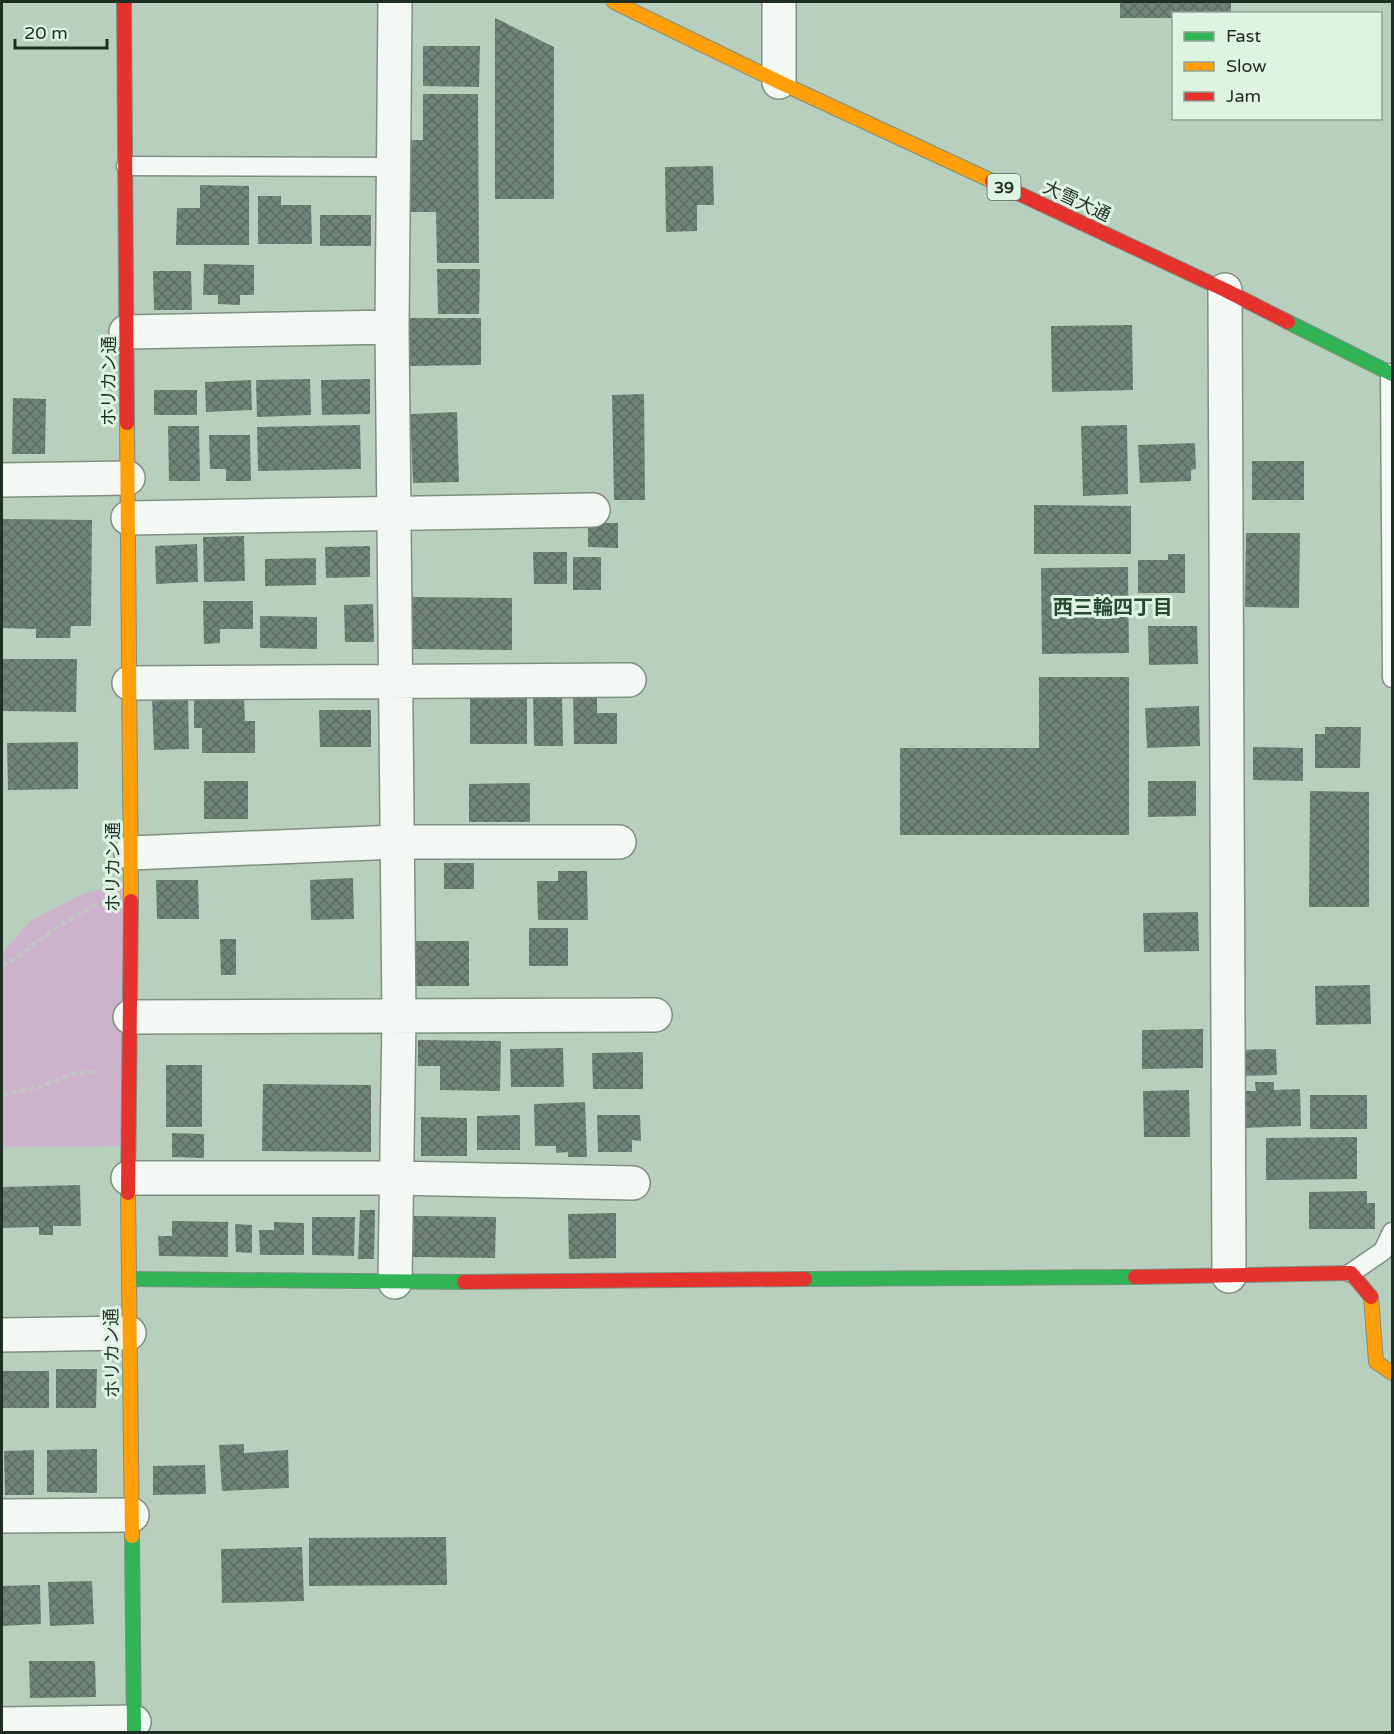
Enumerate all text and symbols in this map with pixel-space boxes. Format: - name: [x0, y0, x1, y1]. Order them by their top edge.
- scale bar: [15, 12, 106, 50]
- legend: [1172, 12, 1382, 120]
- text: 20 m: [24, 22, 68, 44]
- text: Fast: [1226, 25, 1261, 47]
- text: Slow: [1226, 55, 1267, 77]
- text: Jam: [1226, 85, 1261, 107]
- road number: 39: [988, 174, 1020, 200]
- street label: 大雪大通: [1040, 176, 1114, 226]
- street label: ホリカン通: [98, 336, 120, 426]
- district label: 西三輪四丁目: [1053, 596, 1173, 620]
- street label: ホリカン通: [102, 822, 124, 912]
- street label: ホリカン通: [100, 1308, 124, 1398]

